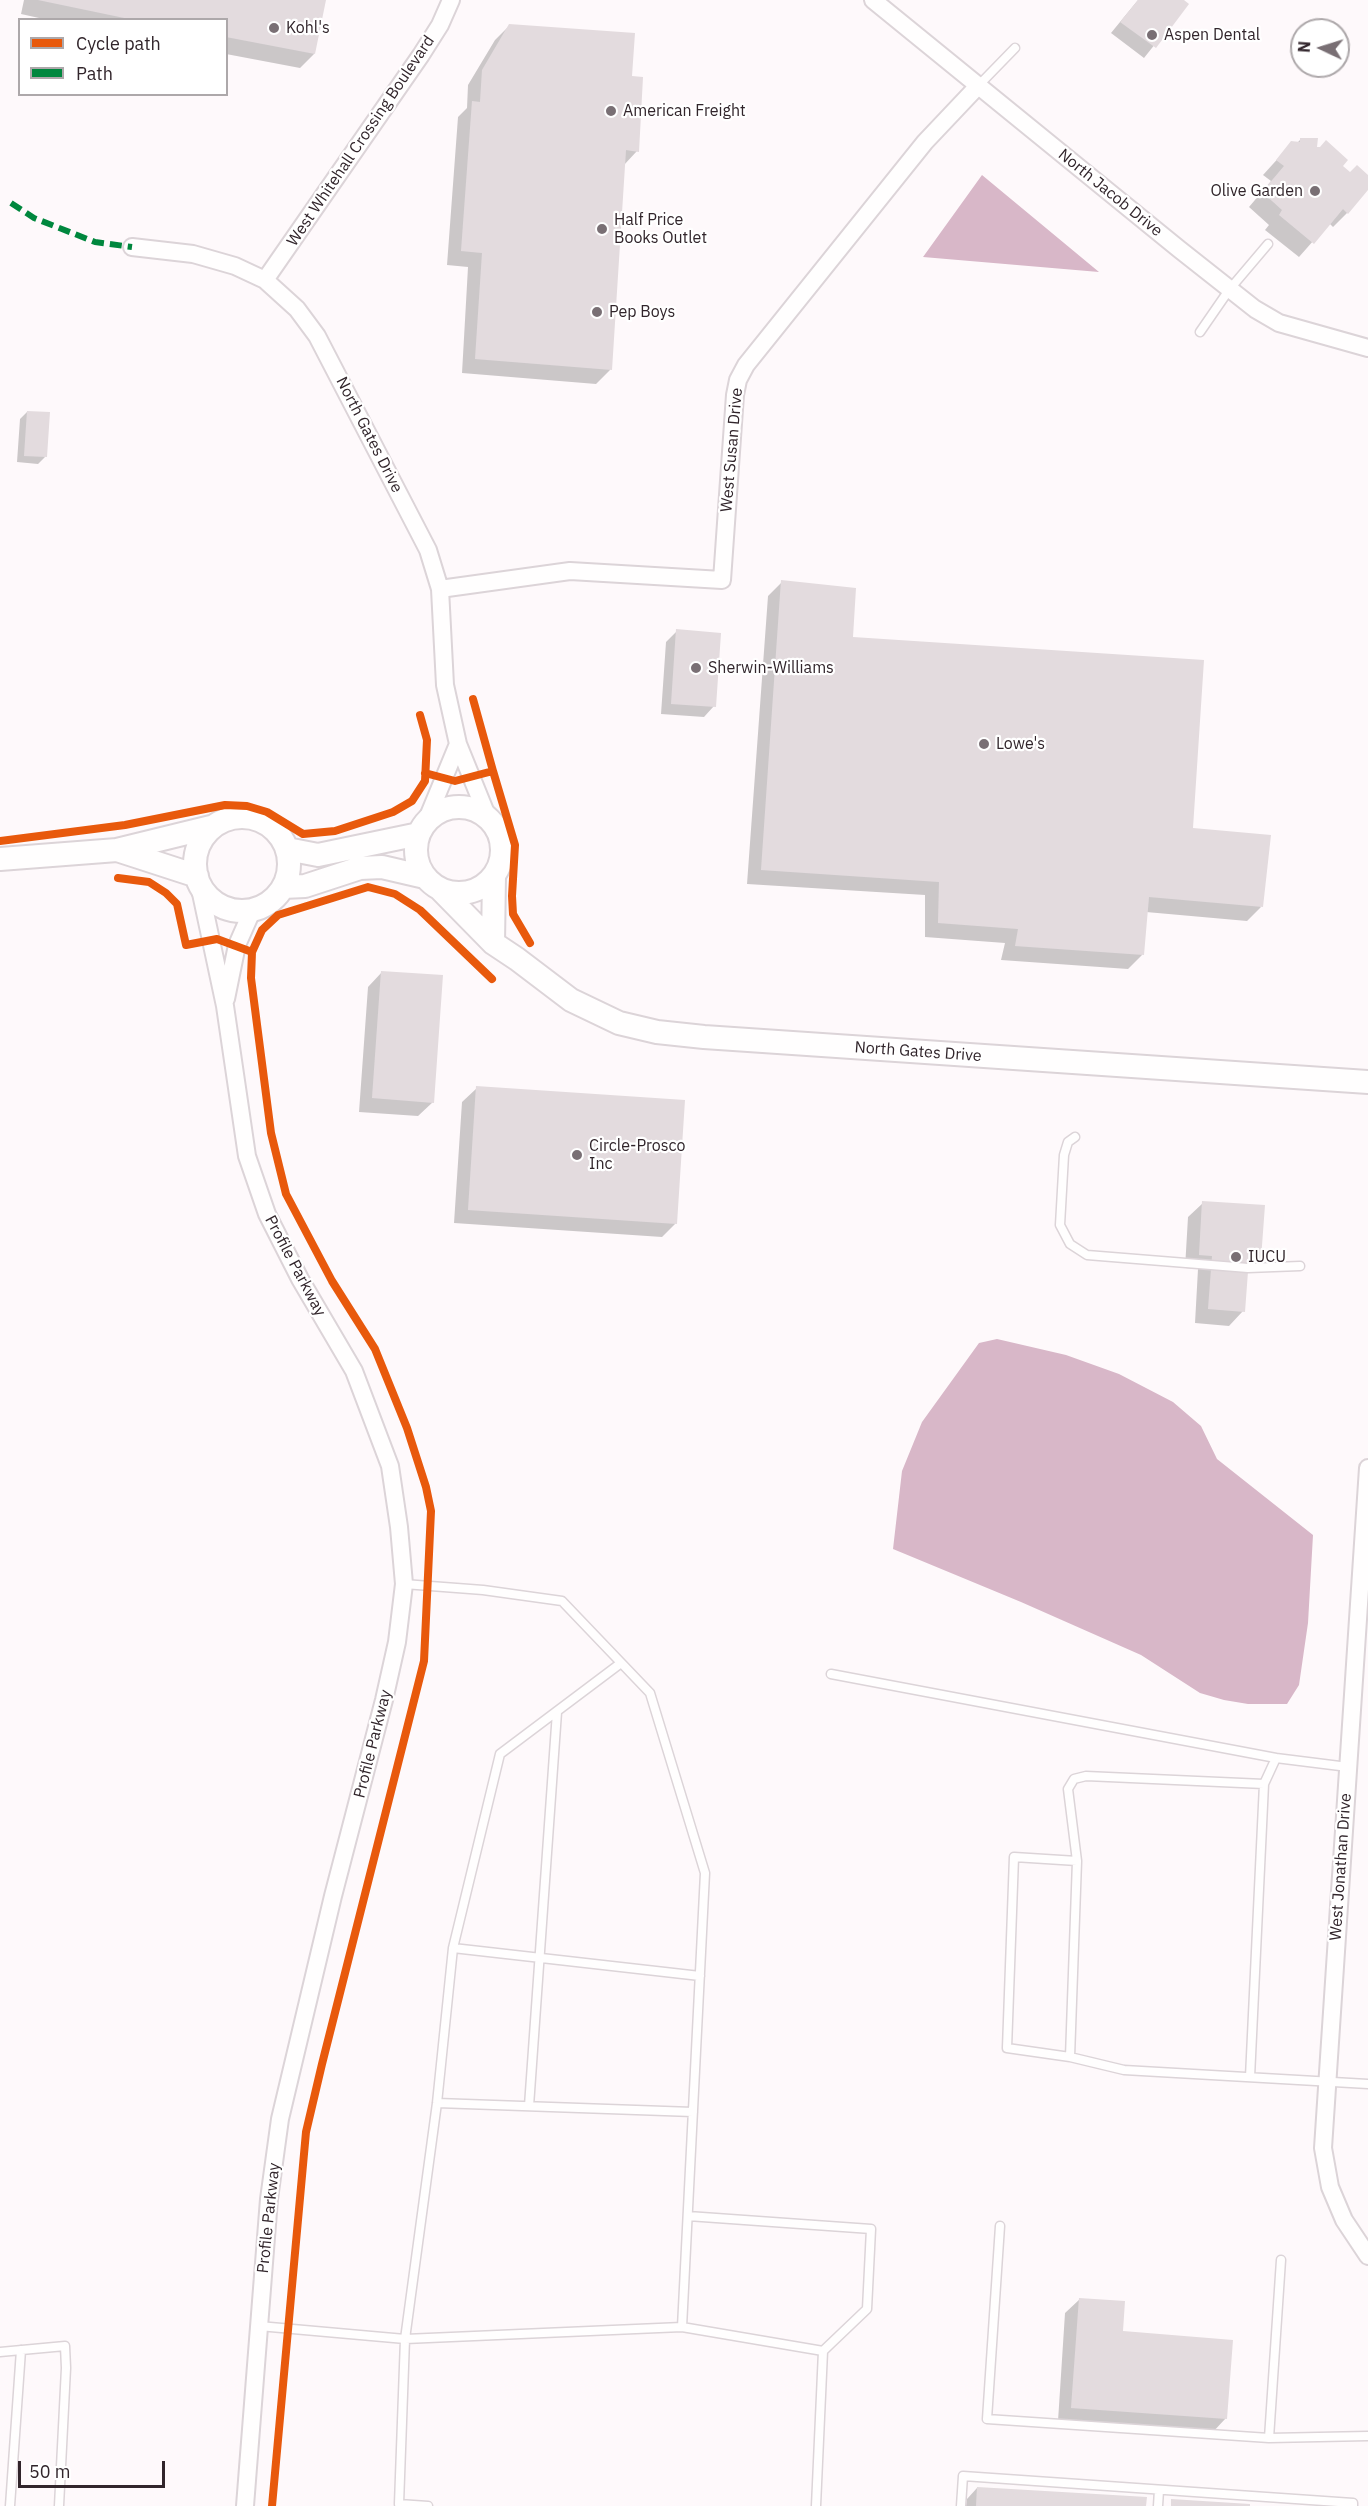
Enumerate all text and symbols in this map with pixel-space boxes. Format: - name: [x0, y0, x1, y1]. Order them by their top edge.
- legend: [18, 18, 228, 96]
- place label: Kohl's: [286, 18, 330, 38]
- north arrow: [1290, 18, 1350, 78]
- marker: Kohl's: [267, 21, 281, 35]
- place label: Aspen Dental: [1164, 25, 1260, 45]
- marker: Aspen Dental: [1145, 28, 1159, 42]
- text: Cycle path: [76, 32, 161, 55]
- street label: West Whitehall Crossing Boulevard: [283, 32, 439, 250]
- text: N: [1294, 40, 1314, 53]
- text: Path: [76, 62, 113, 85]
- place label: American Freight: [623, 101, 746, 121]
- marker: American Freight: [604, 104, 618, 118]
- street label: North Jacob Drive: [1054, 145, 1166, 241]
- place label: Olive Garden: [1210, 181, 1303, 201]
- marker: Olive Garden: [1308, 184, 1322, 198]
- place label: Half Price Books Outlet: [614, 210, 707, 248]
- marker: Half Price Books Outlet: [595, 222, 609, 236]
- place label: Pep Boys: [609, 302, 675, 322]
- marker: Pep Boys: [590, 305, 604, 319]
- street label: North Gates Drive: [332, 374, 406, 496]
- street label: West Susan Drive: [717, 387, 747, 513]
- place label: Sherwin-Williams: [708, 658, 834, 678]
- marker: Sherwin-Williams: [689, 661, 703, 675]
- place label: Lowe's: [996, 734, 1045, 754]
- marker: Lowe's: [977, 737, 991, 751]
- street label: North Gates Drive: [854, 1038, 982, 1066]
- place label: Circle-Prosco Inc: [589, 1136, 685, 1174]
- marker: Circle-Prosco Inc: [570, 1148, 584, 1162]
- street label: Profile Parkway: [260, 1212, 330, 1320]
- place label: IUCU: [1248, 1247, 1286, 1267]
- marker: IUCU: [1229, 1250, 1243, 1264]
- street label: Profile Parkway: [350, 1688, 396, 1800]
- street label: West Jonathan Drive: [1326, 1793, 1356, 1941]
- street label: Profile Parkway: [254, 2162, 284, 2274]
- scale bar: [21, 2449, 168, 2487]
- text: 50 m: [29, 2460, 71, 2483]

